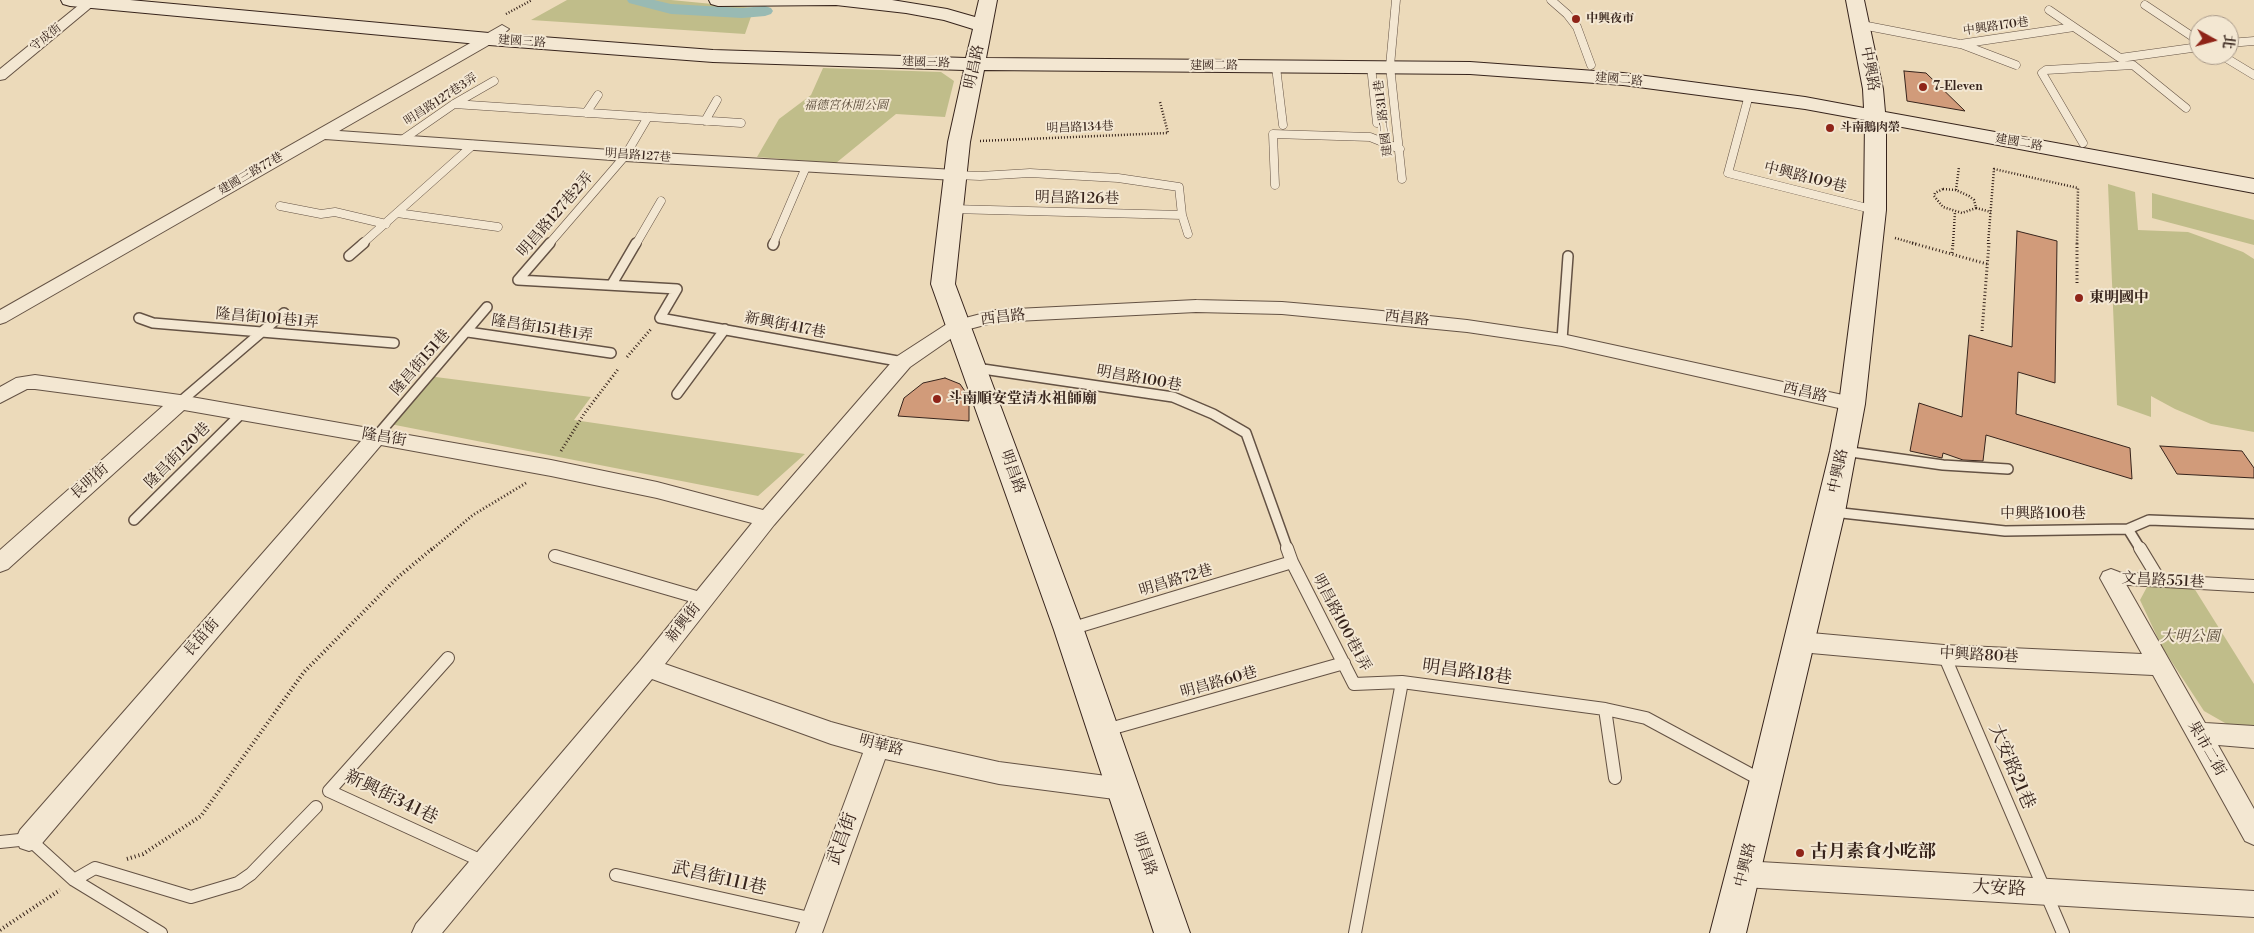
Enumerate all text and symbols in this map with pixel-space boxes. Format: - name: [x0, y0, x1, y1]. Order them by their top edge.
- place label: 中興夜市: [1586, 12, 1634, 26]
- marker: 中興夜市: [1570, 13, 1582, 25]
- street label: 中興路170巷: [1962, 15, 2030, 39]
- north arrow: [2189, 15, 2239, 65]
- street label: 守成街: [27, 21, 65, 55]
- street label: 建國三路: [498, 33, 546, 51]
- text: 北: [2218, 34, 2238, 50]
- street label: 明昌路: [962, 43, 988, 91]
- street label: 中興路: [1856, 45, 1882, 93]
- street label: 建國三路: [902, 55, 950, 71]
- street label: 建國二路: [1190, 59, 1238, 73]
- street label: 明昌路127巷3弄: [401, 71, 481, 129]
- street label: 建國二路: [1594, 71, 1644, 89]
- street label: 建國二路311巷: [1372, 79, 1396, 157]
- place label: 7-Eleven: [1933, 80, 1983, 94]
- marker: 7-Eleven: [1917, 81, 1929, 93]
- park label: 福德宮休閒公園: [804, 99, 888, 113]
- street label: 明昌路134巷: [1046, 120, 1114, 136]
- place label: 斗南鵝肉榮: [1840, 121, 1900, 135]
- marker: 斗南鵝肉榮: [1824, 122, 1836, 134]
- street label: 建國二路: [1994, 132, 2044, 154]
- street label: 明昌路127巷: [604, 147, 672, 165]
- street label: 建國三路77巷: [216, 150, 286, 198]
- street label: 中興路109巷: [1762, 159, 1848, 197]
- street label: 明昌路127巷2弄: [514, 169, 598, 261]
- street label: 明昌路126巷: [1035, 189, 1119, 209]
- place label: 東明國中: [2089, 289, 2149, 307]
- marker: 東明國中: [2073, 292, 2085, 304]
- street label: 隆昌街101巷1弄: [215, 306, 319, 332]
- street label: 西昌路: [980, 306, 1026, 330]
- street label: 西昌路: [1384, 308, 1430, 330]
- street label: 新興街417巷: [743, 309, 827, 343]
- street label: 隆昌街151巷1弄: [490, 312, 594, 346]
- street label: 隆昌街151巷: [388, 326, 454, 400]
- street label: 明昌路100巷: [1095, 363, 1183, 395]
- street label: 西昌路: [1781, 379, 1829, 407]
- place label: 斗南順安堂清水祖師廟: [947, 390, 1097, 408]
- marker: 斗南順安堂清水祖師廟: [931, 393, 943, 405]
- street label: 隆昌街120巷: [141, 419, 215, 493]
- street label: 隆昌街: [360, 425, 408, 451]
- street label: 中興路: [1826, 447, 1852, 495]
- street label: 明昌路: [996, 448, 1028, 496]
- street label: 長明街: [67, 460, 113, 504]
- street label: 中興路100巷: [2000, 505, 2086, 523]
- street label: 明昌路72巷: [1137, 561, 1215, 601]
- street label: 文昌路551巷: [2121, 570, 2205, 592]
- street label: 明昌路100巷1弄: [1308, 571, 1374, 675]
- street label: 新興街: [663, 600, 705, 646]
- street label: 長苗街: [180, 615, 224, 661]
- park label: 大明公園: [2160, 628, 2220, 646]
- street label: 中興路80巷: [1939, 645, 2019, 667]
- street label: 明昌路18巷: [1421, 656, 1513, 690]
- street label: 明昌路60巷: [1179, 663, 1259, 703]
- street label: 果市二街: [2183, 719, 2229, 779]
- street label: 大安路21巷: [1983, 721, 2039, 813]
- street label: 明華路: [857, 732, 905, 760]
- street label: 新興街341巷: [341, 766, 441, 830]
- street label: 武昌街: [824, 810, 862, 868]
- street label: 明昌路: [1128, 830, 1160, 878]
- street label: 中興路: [1732, 841, 1760, 889]
- place label: 古月素食小吃部: [1810, 842, 1936, 864]
- marker: 古月素食小吃部: [1794, 847, 1806, 859]
- street label: 武昌街111巷: [670, 858, 768, 900]
- street label: 大安路: [1971, 877, 2027, 901]

